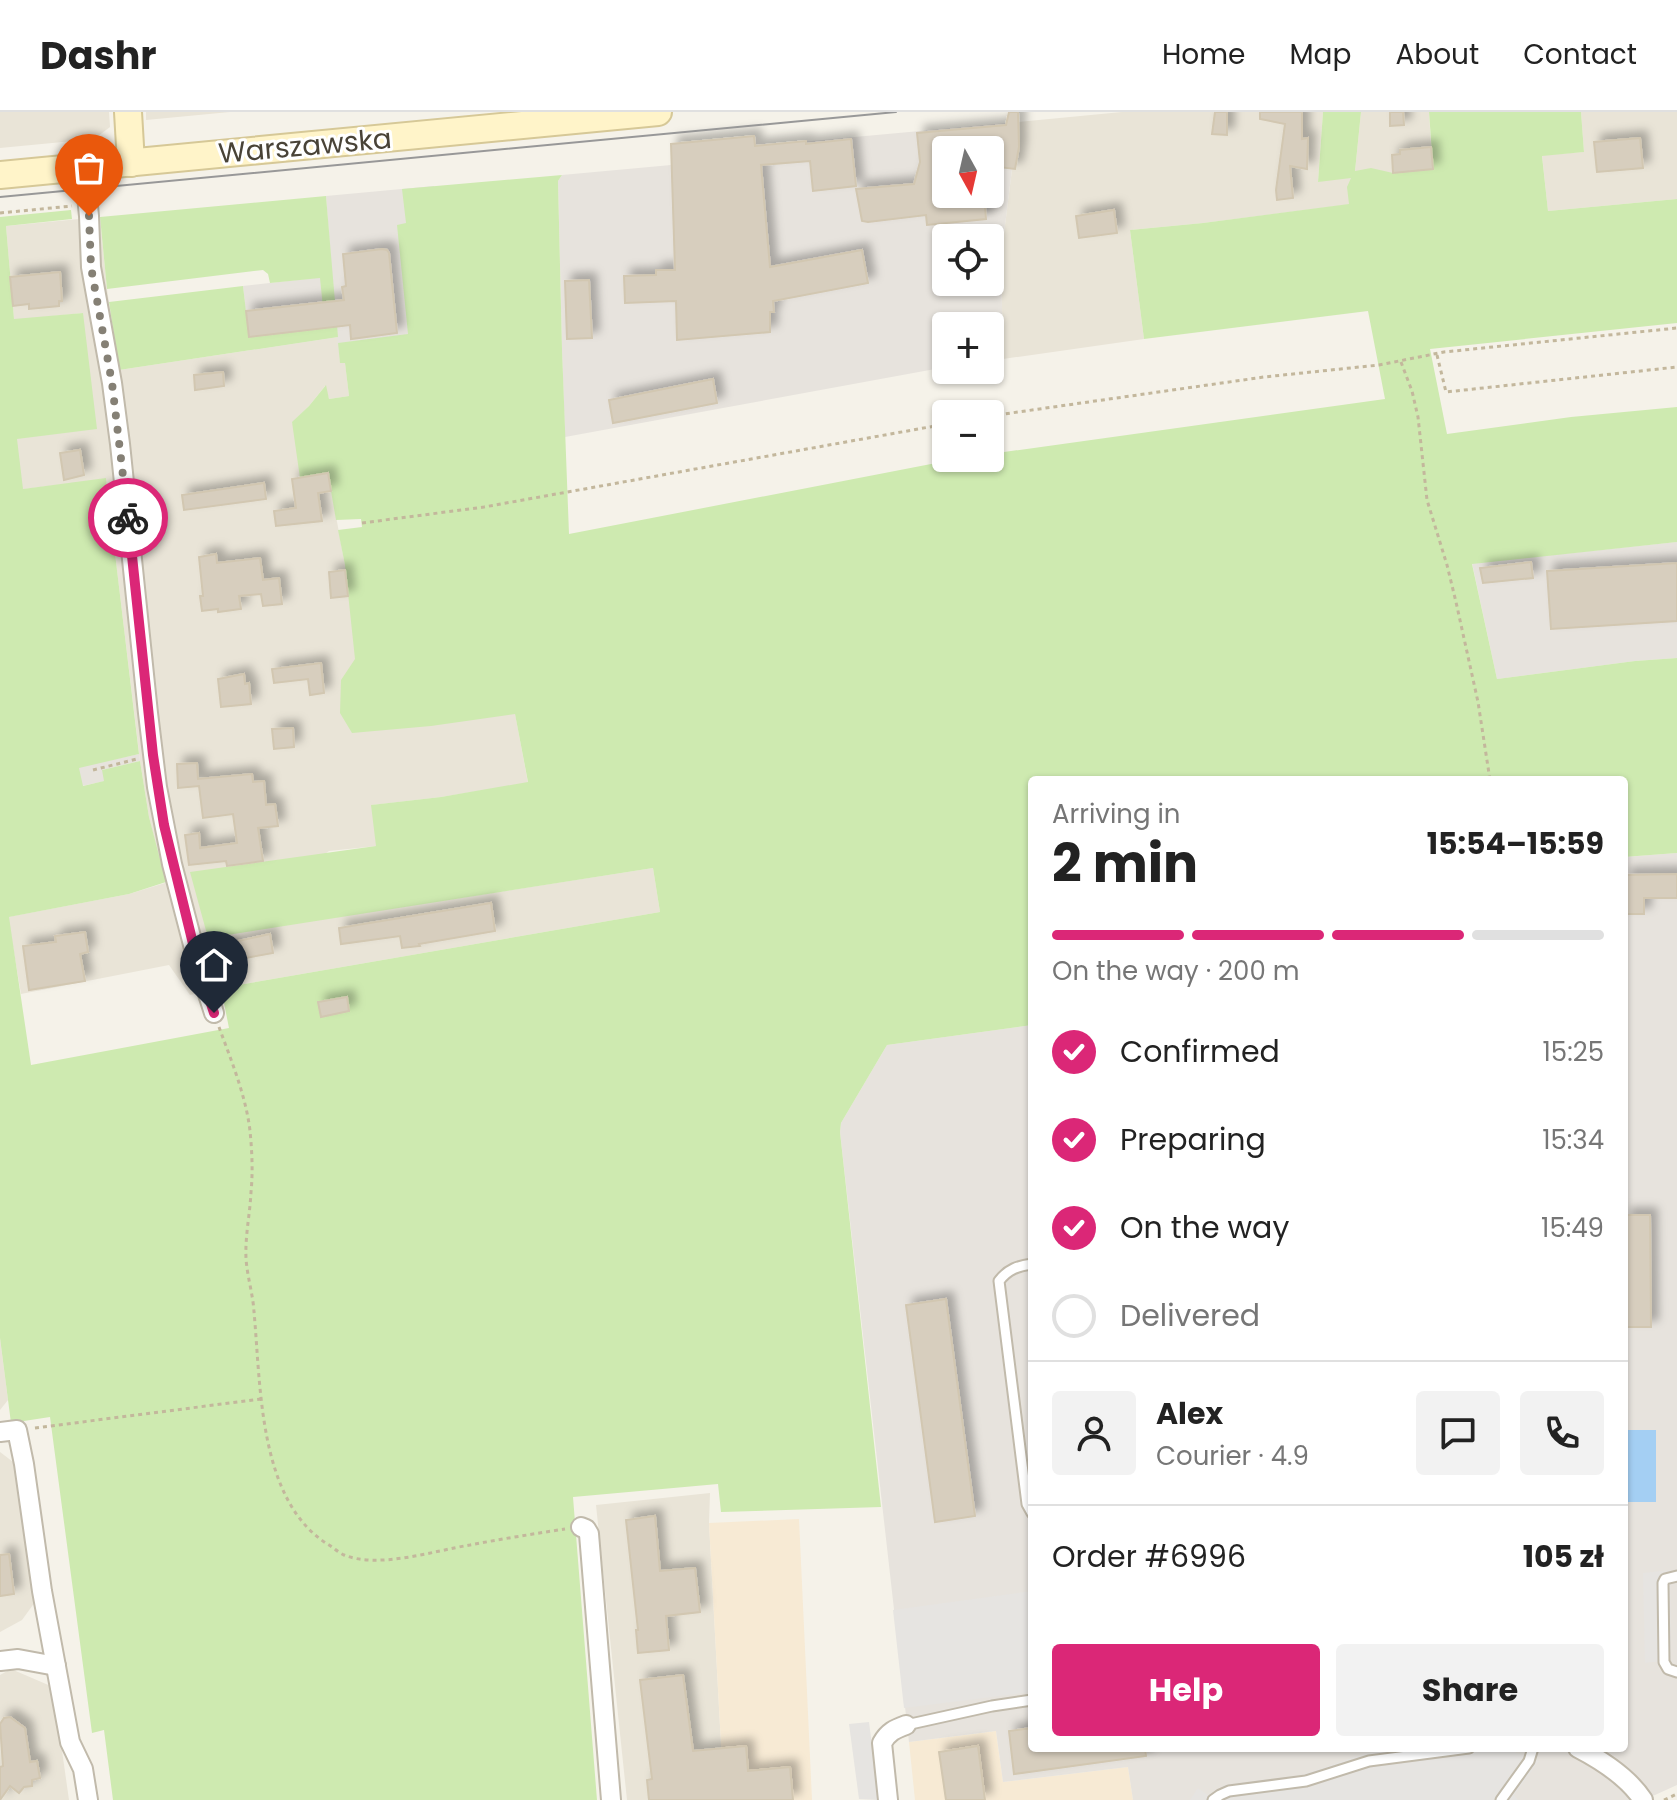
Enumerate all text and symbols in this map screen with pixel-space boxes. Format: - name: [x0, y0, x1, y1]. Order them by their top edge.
- text: Dashr: [40, 29, 157, 82]
- text: Home: [1162, 35, 1245, 74]
- text: Map: [1289, 35, 1351, 74]
- text: About: [1395, 35, 1479, 74]
- text: Contact: [1523, 35, 1637, 74]
- street label: Warszawska: [217, 119, 393, 173]
- pin: [55, 134, 123, 216]
- north arrow: [932, 136, 1004, 208]
- map controls: [932, 136, 1004, 472]
- icon: bag: [67, 146, 111, 190]
- button: locate: [932, 224, 1004, 296]
- button: +: [932, 312, 1004, 384]
- button: −: [932, 400, 1004, 472]
- courier: [88, 478, 168, 558]
- icon: bike: [106, 496, 150, 540]
- text: Arriving in: [1052, 796, 1181, 832]
- text: 15:54–15:59: [1427, 822, 1604, 865]
- text: 2 min: [1052, 827, 1198, 900]
- pin: [180, 931, 248, 1013]
- icon: home: [192, 943, 236, 987]
- text: On the way · 200 m: [1052, 953, 1299, 989]
- icon: check: [1052, 1030, 1096, 1074]
- text: Confirmed: [1120, 1030, 1280, 1073]
- text: 15:25: [1543, 1034, 1604, 1070]
- icon: check: [1052, 1118, 1096, 1162]
- text: Preparing: [1120, 1118, 1266, 1161]
- text: 15:34: [1542, 1122, 1604, 1158]
- icon: check: [1052, 1206, 1096, 1250]
- text: On the way: [1120, 1206, 1289, 1249]
- text: 15:49: [1541, 1210, 1604, 1246]
- text: Delivered: [1120, 1294, 1260, 1337]
- button: person: [1052, 1391, 1136, 1475]
- button: chat: [1416, 1391, 1500, 1475]
- button: phone: [1520, 1391, 1604, 1475]
- text: Alex: [1156, 1392, 1223, 1435]
- text: Courier · 4.9: [1156, 1438, 1309, 1474]
- text: Order #6996: [1052, 1535, 1246, 1578]
- text: 105 zł: [1523, 1535, 1604, 1578]
- button: Help: [1052, 1644, 1320, 1736]
- button: Share: [1336, 1644, 1604, 1736]

